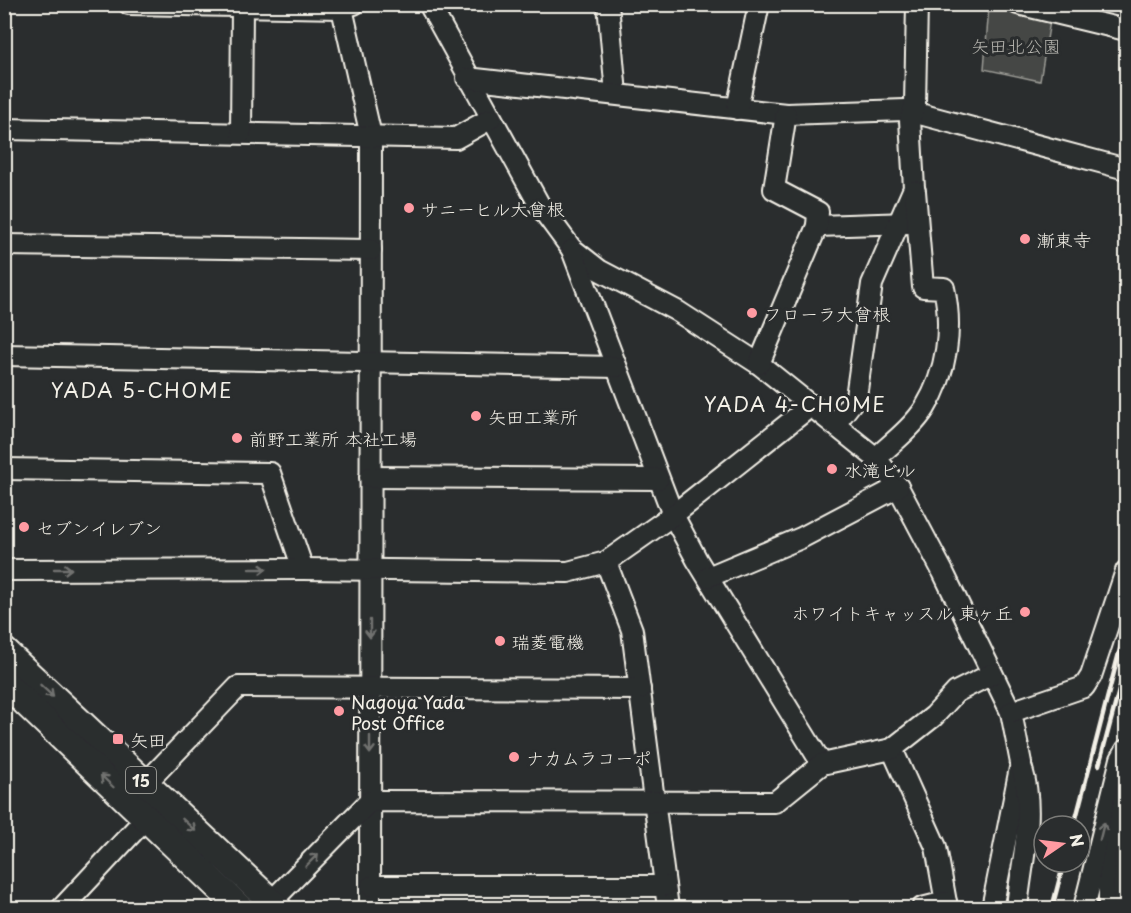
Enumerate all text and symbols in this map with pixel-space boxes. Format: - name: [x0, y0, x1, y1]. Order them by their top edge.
- park label: 矢田北公園: [971, 32, 1061, 59]
- place label: サニーヒル大曾根: [421, 195, 565, 222]
- marker: サニーヒル大曾根: [402, 201, 416, 215]
- place label: 漸東寺: [1037, 226, 1091, 253]
- marker: 漸東寺: [1018, 232, 1032, 246]
- place label: フローラ大曾根: [764, 300, 891, 327]
- marker: フローラ大曾根: [745, 306, 759, 320]
- district label: YADA 5-CHOME: [51, 375, 233, 405]
- district label: YADA 4-CHOME: [704, 389, 886, 419]
- place label: 矢田工業所: [488, 403, 578, 430]
- marker: 矢田工業所: [469, 409, 483, 423]
- place label: 前野工業所 本社工場: [249, 425, 417, 452]
- marker: 前野工業所 本社工場: [230, 431, 244, 445]
- place label: 水滝ビル: [844, 456, 916, 483]
- marker: 水滝ビル: [825, 462, 839, 476]
- place label: セブンイレブン: [36, 514, 162, 541]
- marker: セブンイレブン: [17, 520, 31, 534]
- one-way arrow: [247, 563, 267, 575]
- one-way arrow: [52, 564, 72, 575]
- place label: ホワイトキャッスル 東ヶ丘: [791, 599, 1013, 626]
- marker: ホワイトキャッスル 東ヶ丘: [1018, 605, 1032, 619]
- one-way arrow: [364, 618, 376, 638]
- place label: 瑞菱電機: [512, 628, 584, 655]
- marker: 瑞菱電機: [493, 634, 507, 648]
- one-way arrow: [39, 684, 54, 698]
- place label: Nagoya Yada Post Office: [351, 688, 466, 736]
- marker: Nagoya Yada Post Office: [332, 704, 346, 718]
- place label: 矢田: [130, 726, 166, 753]
- marker: 矢田: [111, 732, 125, 746]
- one-way arrow: [364, 734, 376, 754]
- place label: ナカムラコーポ: [526, 744, 651, 771]
- marker: ナカムラコーポ: [507, 750, 521, 764]
- road number: 15: [126, 767, 156, 793]
- one-way arrow: [100, 774, 115, 788]
- north arrow: [1032, 814, 1092, 874]
- one-way arrow: [182, 818, 197, 832]
- one-way arrow: [1097, 822, 1109, 841]
- text: N: [1064, 831, 1091, 849]
- one-way arrow: [305, 853, 319, 868]

